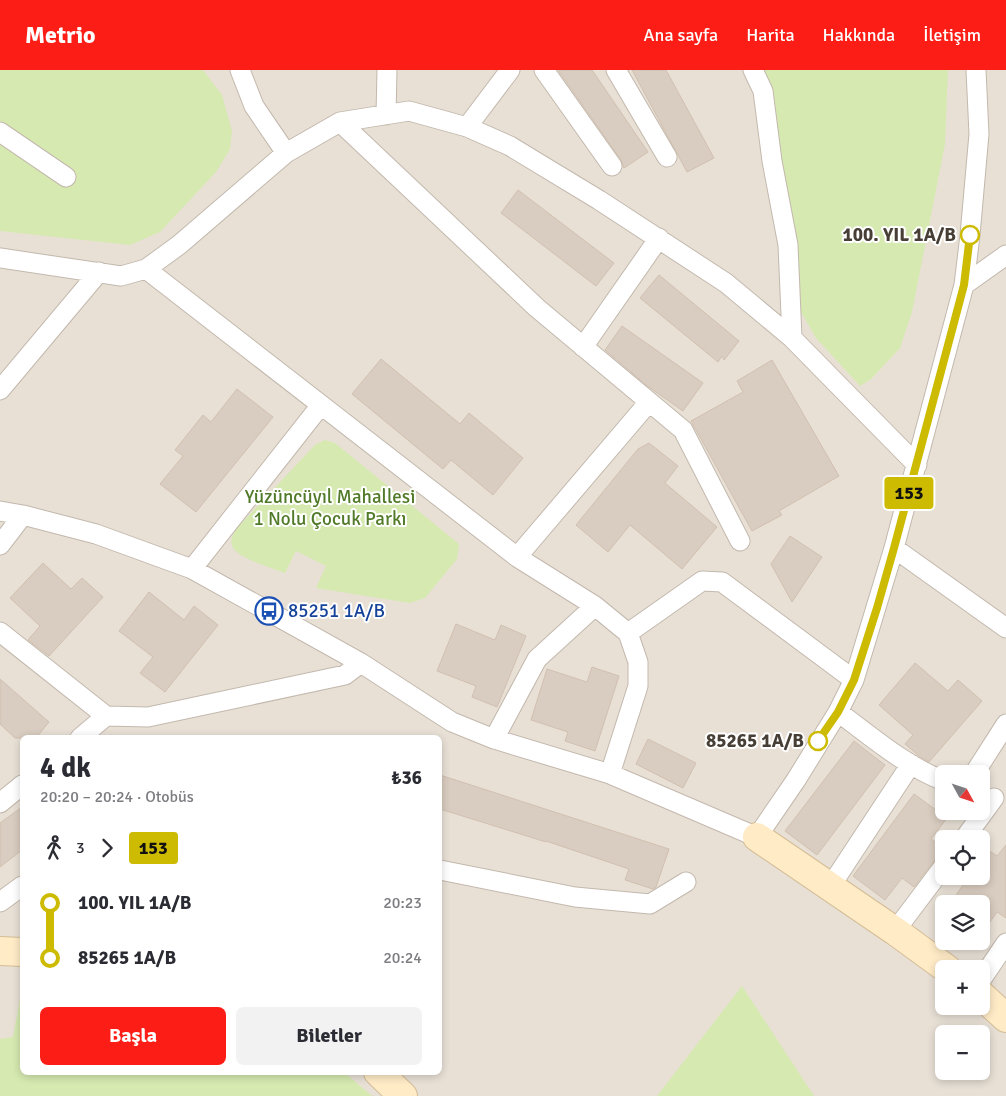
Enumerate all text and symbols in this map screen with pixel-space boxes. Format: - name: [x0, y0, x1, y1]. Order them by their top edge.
- text: Metrio: [25, 20, 96, 50]
- text: Ana sayfa: [644, 24, 718, 46]
- text: Harita: [746, 24, 795, 46]
- text: Hakkında: [823, 24, 895, 46]
- text: İletişim: [923, 24, 981, 46]
- place label: 100. YIL 1A/B: [843, 223, 956, 247]
- marker: 100. YIL 1A/B: [960, 225, 980, 245]
- line badge: 153: [880, 477, 938, 509]
- text: 153: [894, 482, 924, 504]
- park label: Yüzüncüyıl Mahallesi 1 Nolu Çocuk Parkı: [245, 485, 415, 531]
- bus stop icon: 85251 1A/B: [254, 596, 284, 626]
- place label: 85251 1A/B: [288, 599, 385, 623]
- place label: 85265 1A/B: [706, 729, 804, 753]
- marker: 85265 1A/B: [808, 731, 828, 751]
- text: 4 dk: [40, 751, 91, 785]
- north arrow: [935, 765, 990, 820]
- map controls: [935, 765, 990, 1080]
- text: ₺36: [391, 766, 422, 790]
- text: 20:20 – 20:24 · Otobüs: [40, 787, 194, 807]
- button: locate: [935, 830, 990, 885]
- icon: walk: [40, 834, 68, 862]
- icon: forward: [93, 834, 121, 862]
- text: 153: [139, 837, 168, 859]
- text: 3: [76, 838, 85, 858]
- text: 100. YIL 1A/B: [78, 891, 191, 915]
- text: 20:23: [383, 893, 422, 913]
- button: layers: [935, 895, 990, 950]
- text: 85265 1A/B: [78, 946, 176, 970]
- text: 20:24: [383, 948, 422, 968]
- button: +: [935, 960, 990, 1015]
- button: Başla: [40, 1007, 226, 1065]
- button: Biletler: [236, 1007, 422, 1065]
- button: −: [935, 1025, 990, 1080]

